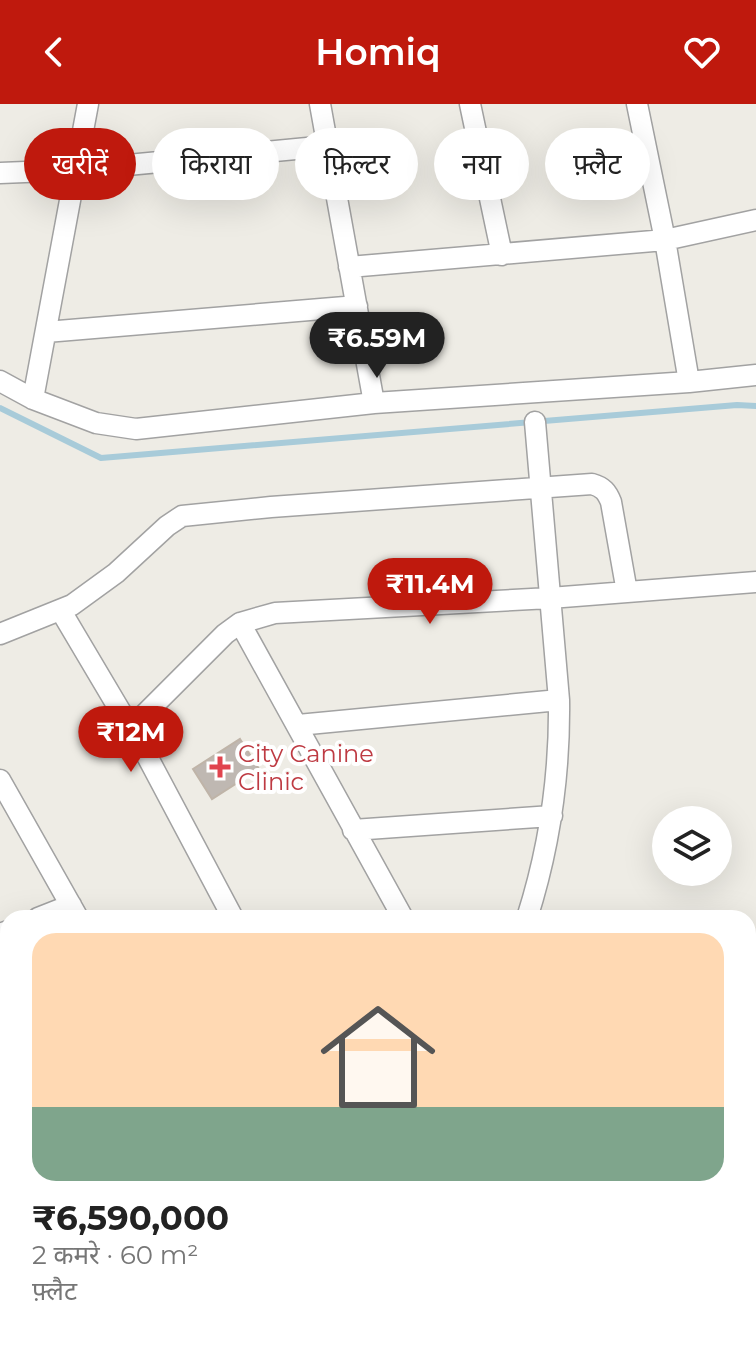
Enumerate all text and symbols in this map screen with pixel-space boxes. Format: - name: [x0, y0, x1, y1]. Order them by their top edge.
- icon: back: [32, 30, 76, 74]
- text: Homiq: [315, 30, 441, 74]
- icon: heart: [680, 30, 724, 74]
- chip: खरीदें: [24, 128, 136, 200]
- chip: किराया: [152, 128, 279, 200]
- chip: फ़िल्टर: [295, 128, 418, 200]
- chip: नया: [434, 128, 529, 200]
- chip: फ़्लैट: [545, 128, 650, 200]
- pin: ₹6.59M: [312, 312, 442, 380]
- text: ₹6.59M: [328, 322, 426, 354]
- pin: ₹11.4M: [365, 558, 495, 626]
- text: ₹11.4M: [386, 568, 474, 600]
- pin: ₹12M: [84, 706, 178, 774]
- text: ₹12M: [96, 716, 166, 748]
- place label: City Canine Clinic: [238, 739, 374, 796]
- marker: City Canine Clinic: [209, 756, 231, 778]
- map controls: [652, 806, 732, 886]
- button: layers: [652, 806, 732, 886]
- icon: home: [306, 985, 450, 1129]
- text: ₹6,590,000: [32, 1197, 229, 1239]
- text: 2 कमरे · 60 m²: [32, 1239, 199, 1271]
- text: फ़्लैट: [32, 1275, 77, 1307]

